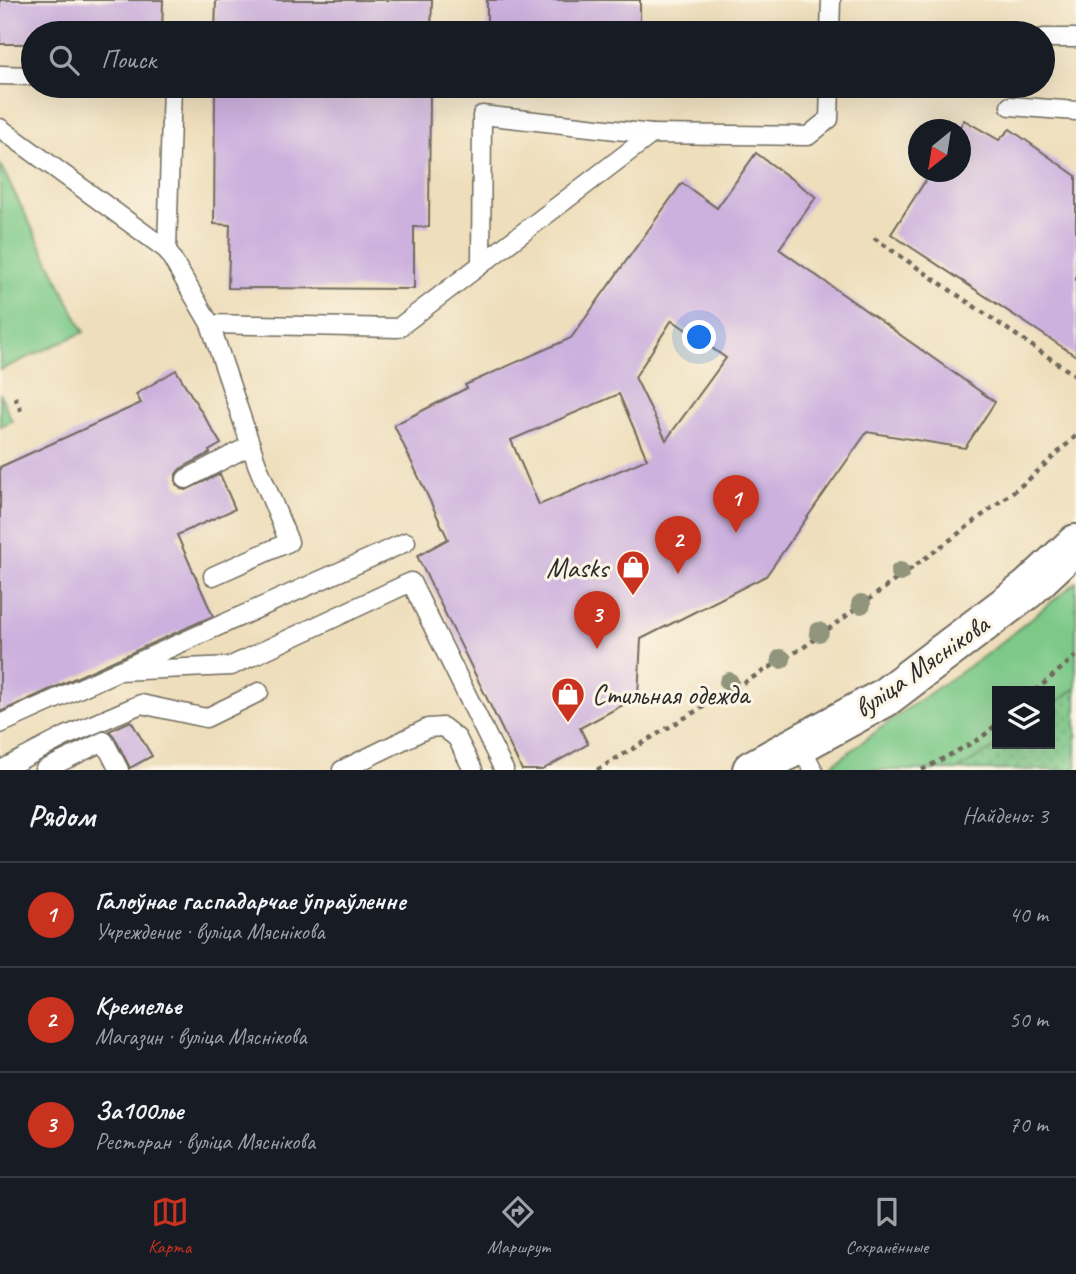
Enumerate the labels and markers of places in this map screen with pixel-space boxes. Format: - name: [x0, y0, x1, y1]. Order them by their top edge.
- pin: 1: [713, 475, 759, 533]
- pin: 2: [655, 516, 701, 574]
- shop icon: Masks: [614, 548, 652, 597]
- place label: Masks: [546, 550, 610, 585]
- pin: 3: [574, 591, 620, 649]
- shop icon: Стильная одежда: [549, 675, 587, 724]
- place label: Стильная одежда: [592, 677, 751, 712]

